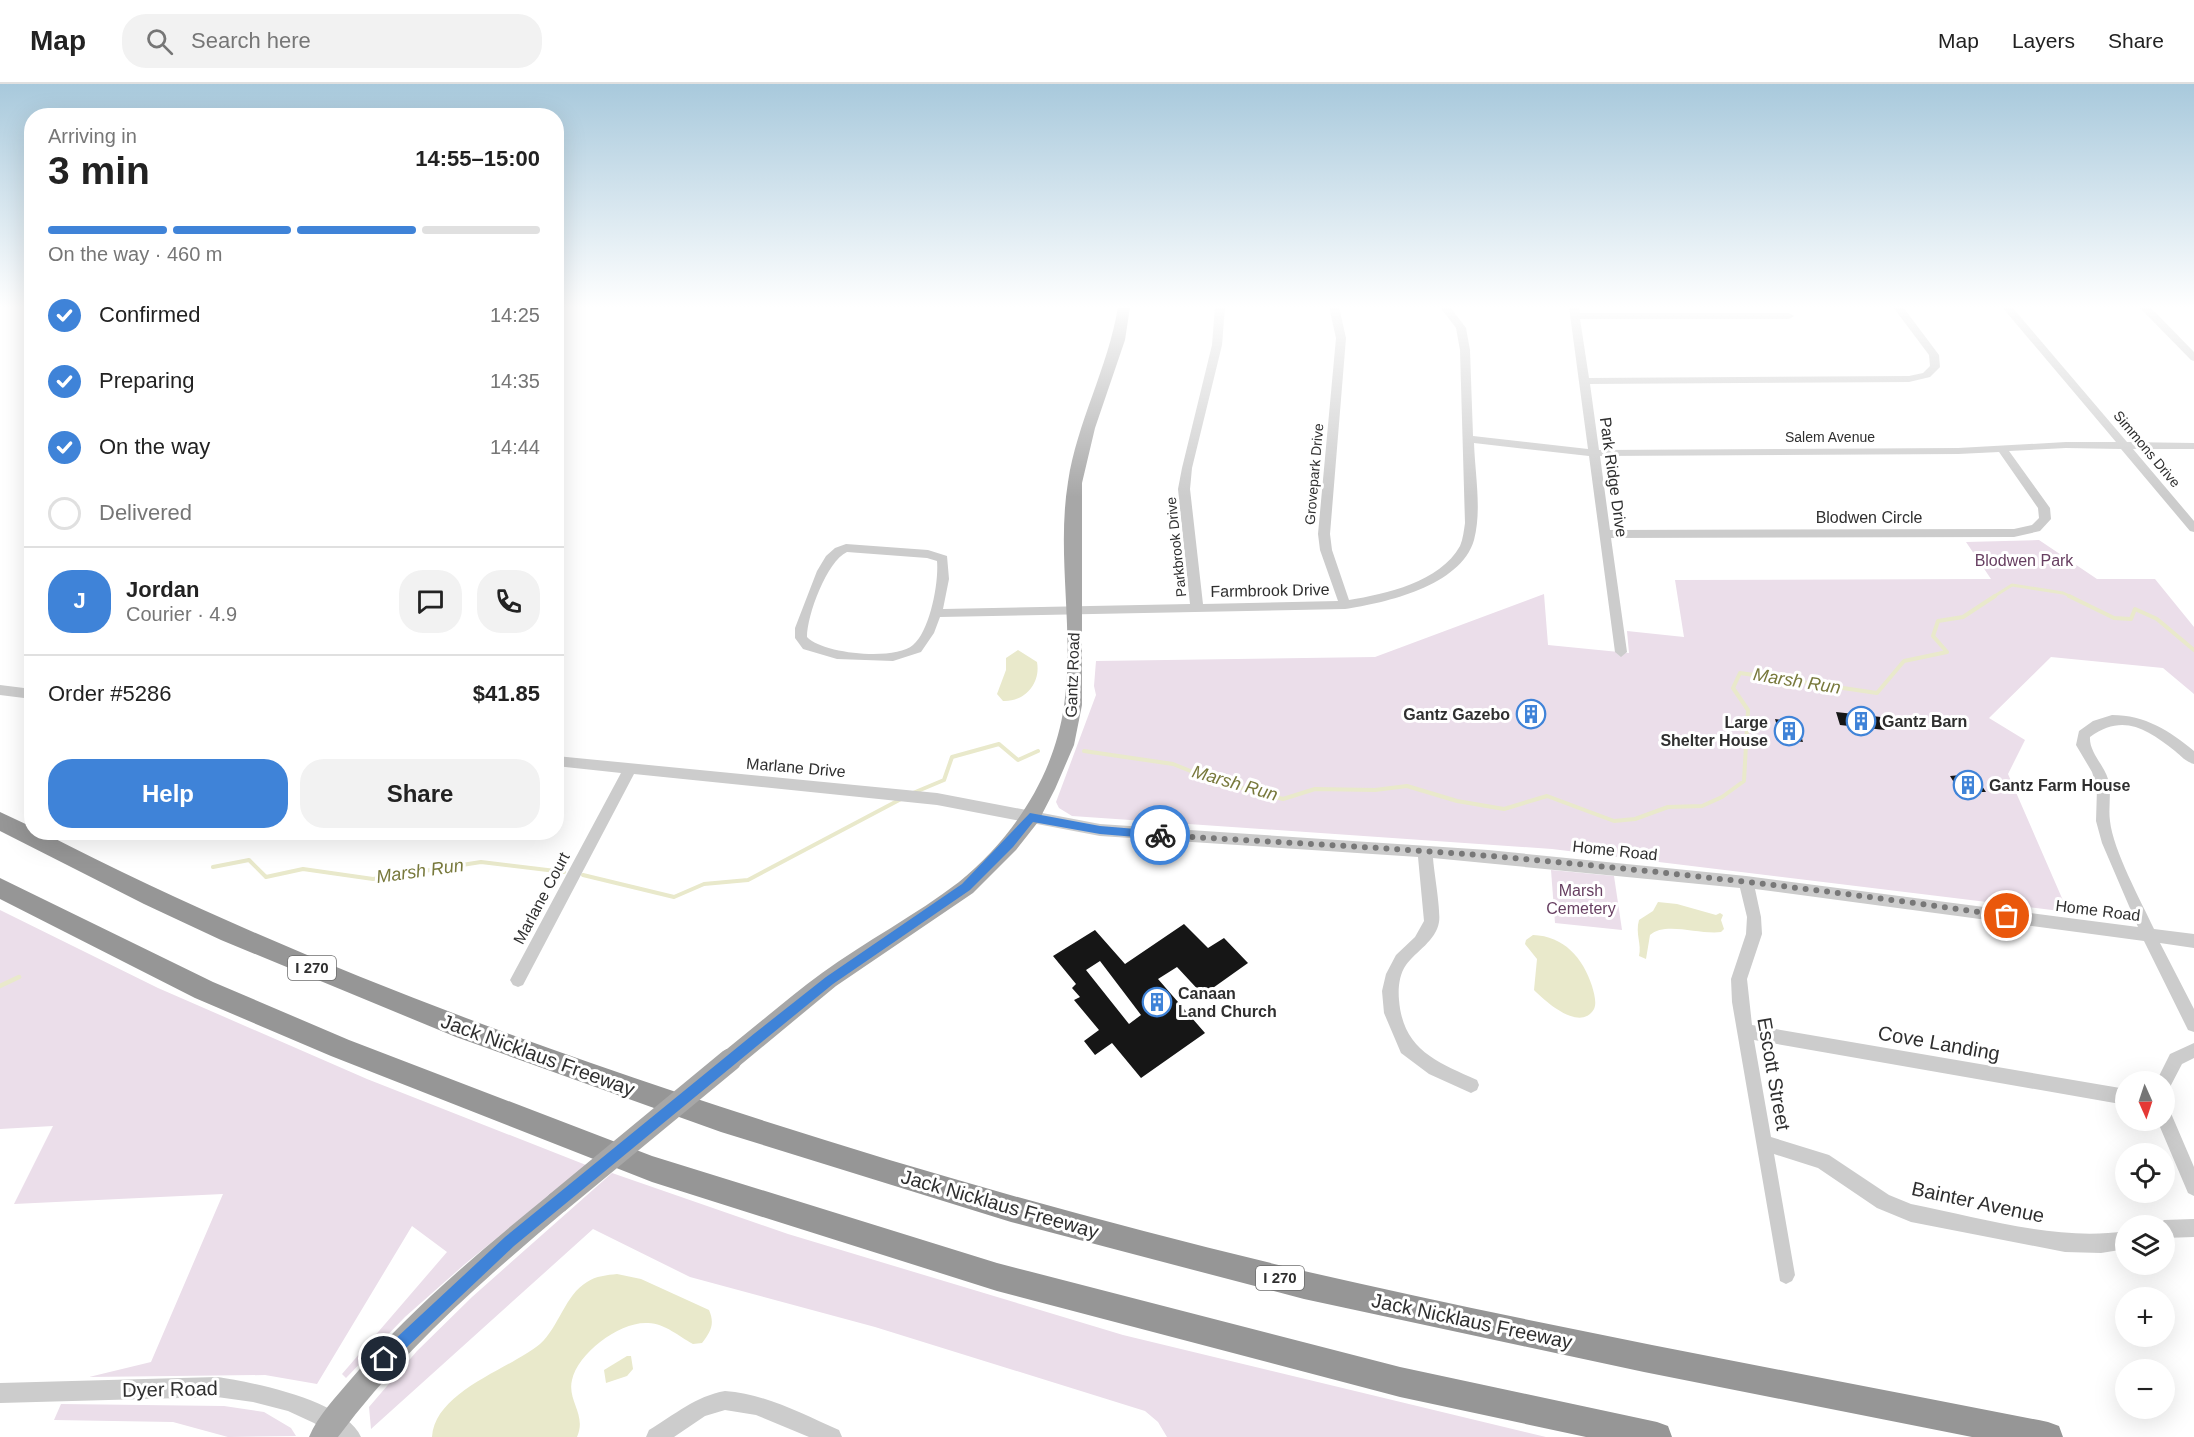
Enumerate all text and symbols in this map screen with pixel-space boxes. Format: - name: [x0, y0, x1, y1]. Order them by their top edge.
- search box: [122, 14, 542, 68]
- text: Map: [30, 25, 86, 56]
- icon: search: [143, 25, 176, 58]
- text: Search here: [191, 28, 311, 53]
- text: Map: [1938, 29, 1979, 52]
- text: Layers: [2012, 29, 2075, 52]
- text: Share: [2108, 29, 2164, 52]
- text: Arriving in: [48, 125, 137, 147]
- text: 14:55–15:00: [415, 146, 540, 171]
- text: 3 min: [48, 149, 150, 192]
- text: On the way · 460 m: [48, 243, 223, 265]
- icon: check: [48, 299, 81, 332]
- text: Confirmed: [99, 302, 200, 327]
- text: 14:25: [490, 304, 540, 326]
- icon: check: [48, 365, 81, 398]
- text: Preparing: [99, 368, 194, 393]
- text: 14:35: [490, 370, 540, 392]
- street label: Simmons Drive: [2110, 408, 2184, 491]
- street label: Park Ridge Drive: [1597, 416, 1630, 538]
- street label: Grovepark Drive: [1302, 422, 1326, 525]
- street label: Salem Avenue: [1785, 429, 1875, 445]
- icon: check: [48, 431, 81, 464]
- text: On the way: [99, 434, 210, 459]
- text: 14:44: [490, 436, 540, 458]
- street label: Parkbrook Drive: [1163, 496, 1189, 598]
- text: Delivered: [99, 500, 192, 525]
- street label: Blodwen Circle: [1816, 509, 1922, 526]
- park label: Blodwen Park: [1975, 552, 2074, 569]
- button: chat: [399, 570, 462, 633]
- button: phone: [477, 570, 540, 633]
- text: Jordan: [126, 577, 199, 602]
- street label: Farmbrook Drive: [1210, 581, 1330, 600]
- text: J: [73, 588, 86, 613]
- text: Courier · 4.9: [126, 603, 237, 625]
- street label: Gantz Road: [1063, 632, 1082, 718]
- water label: Marsh Run: [1752, 664, 1842, 698]
- text: Order #5286: [48, 681, 172, 706]
- text: $41.85: [473, 681, 540, 706]
- building icon: Gantz Gazebo: [1515, 698, 1547, 730]
- building icon: Gantz Barn: [1845, 705, 1877, 737]
- place label: Gantz Gazebo: [1403, 706, 1510, 723]
- place label: Gantz Barn: [1882, 713, 1967, 730]
- place label: Large Shelter House: [1660, 714, 1768, 749]
- building icon: Large Shelter House: [1773, 715, 1805, 747]
- street label: Marlane Drive: [746, 755, 846, 780]
- button: Help: [48, 759, 288, 828]
- button: Share: [300, 759, 540, 828]
- water label: Marsh Run: [1190, 761, 1280, 805]
- building icon: Gantz Farm House: [1952, 769, 1984, 801]
- place label: Gantz Farm House: [1989, 777, 2130, 794]
- courier: [1130, 805, 1190, 865]
- icon: bike: [1144, 819, 1177, 852]
- street label: Home Road: [1572, 838, 1658, 863]
- street label: Marlane Court: [510, 849, 573, 947]
- water label: Marsh Run: [375, 855, 465, 887]
- park label: Marsh Cemetery: [1546, 882, 1616, 917]
- pin: [1981, 890, 2032, 941]
- street label: Home Road: [2055, 897, 2141, 924]
- icon: bag: [1990, 899, 2023, 932]
- road number: I 270: [288, 956, 336, 980]
- place label: Canaan Land Church: [1178, 985, 1277, 1020]
- building icon: Canaan Land Church: [1141, 986, 1173, 1018]
- street label: Jack Nicklaus Freeway: [438, 1010, 638, 1100]
- street label: Escott Street: [1753, 1016, 1795, 1133]
- street label: Cove Landing: [1876, 1021, 2002, 1065]
- north arrow: [2115, 1071, 2175, 1131]
- map controls: [2115, 1071, 2175, 1419]
- button: locate: [2115, 1143, 2175, 1203]
- street label: Jack Nicklaus Freeway: [899, 1165, 1101, 1243]
- street label: Bainter Avenue: [1910, 1177, 2046, 1227]
- button: layers: [2115, 1215, 2175, 1275]
- road number: I 270: [1256, 1266, 1304, 1290]
- button: +: [2115, 1287, 2175, 1347]
- street label: Jack Nicklaus Freeway: [1370, 1289, 1574, 1353]
- pin: [358, 1333, 409, 1384]
- icon: home: [367, 1342, 400, 1375]
- button: −: [2115, 1359, 2175, 1419]
- street label: Dyer Road: [122, 1377, 218, 1401]

